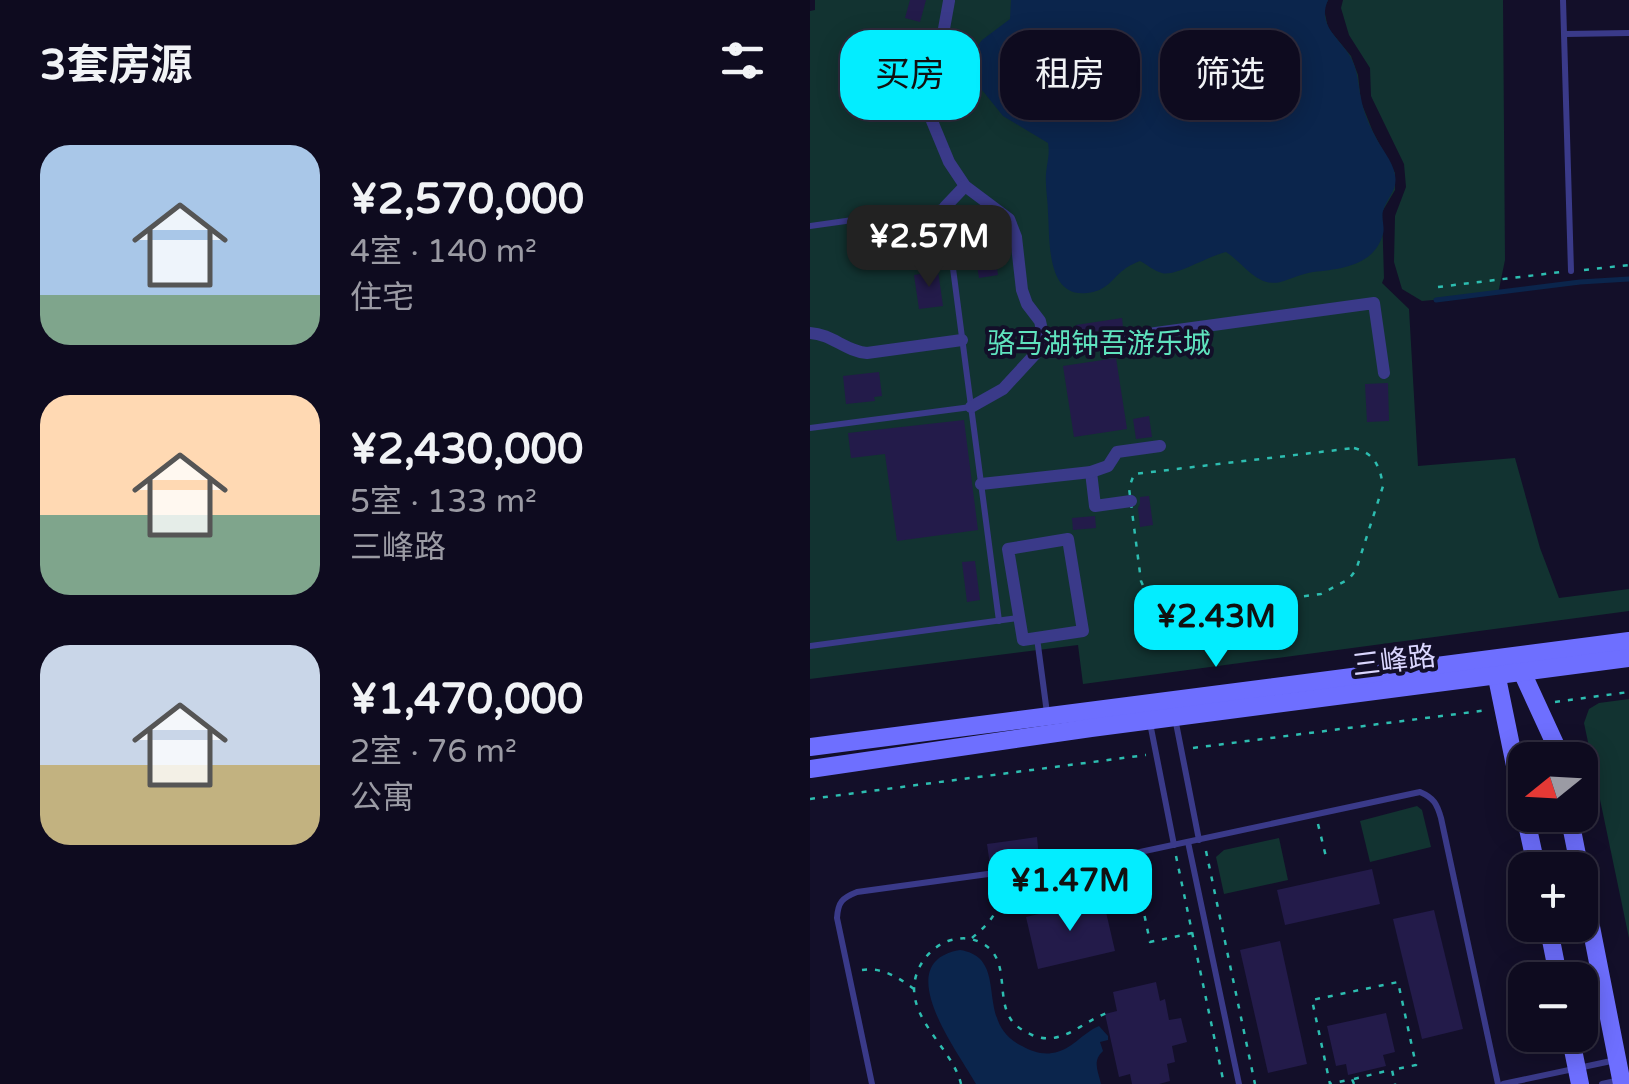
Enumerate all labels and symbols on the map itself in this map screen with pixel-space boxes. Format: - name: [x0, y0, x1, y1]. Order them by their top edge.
- pin: ¥2.57M: [848, 205, 1010, 290]
- park label: 骆马湖钟吾游乐城: [987, 327, 1211, 361]
- pin: ¥2.43M: [1135, 585, 1297, 670]
- street label: 三峰路: [1350, 639, 1438, 683]
- north arrow: [1508, 742, 1598, 832]
- pin: ¥1.47M: [989, 849, 1151, 934]

